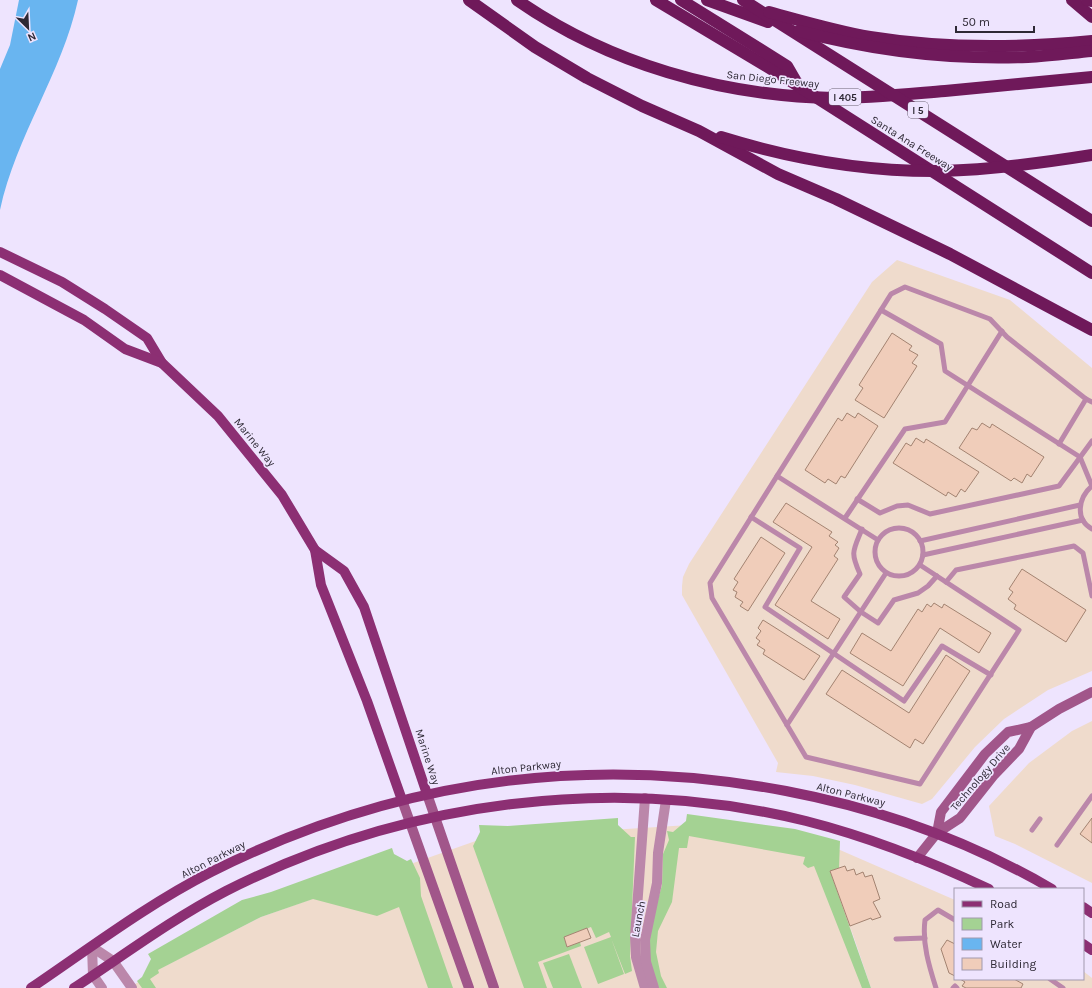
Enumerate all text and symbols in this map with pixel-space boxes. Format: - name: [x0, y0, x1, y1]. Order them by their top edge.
- north arrow: [8, 8, 48, 48]
- scale bar: [956, 8, 1034, 34]
- text: 50 m: [962, 15, 990, 29]
- text: N: [26, 29, 38, 44]
- street label: San Diego Freeway: [726, 68, 820, 91]
- road number: I 405: [829, 89, 861, 105]
- road number: I 5: [908, 102, 928, 118]
- street label: Santa Ana Freeway: [868, 113, 955, 174]
- street label: Marine Way: [231, 416, 278, 469]
- street label: Marine Way: [412, 727, 443, 787]
- street label: Technology Drive: [948, 741, 1013, 813]
- street label: Alton Parkway: [490, 757, 562, 778]
- street label: Alton Parkway: [815, 780, 887, 809]
- street label: Alton Parkway: [179, 838, 247, 881]
- legend: [954, 888, 1084, 980]
- text: Road: [990, 897, 1018, 911]
- street label: Launch: [629, 900, 648, 938]
- text: Park: [990, 917, 1015, 931]
- text: Water: [990, 937, 1023, 951]
- text: Building: [990, 957, 1037, 971]

